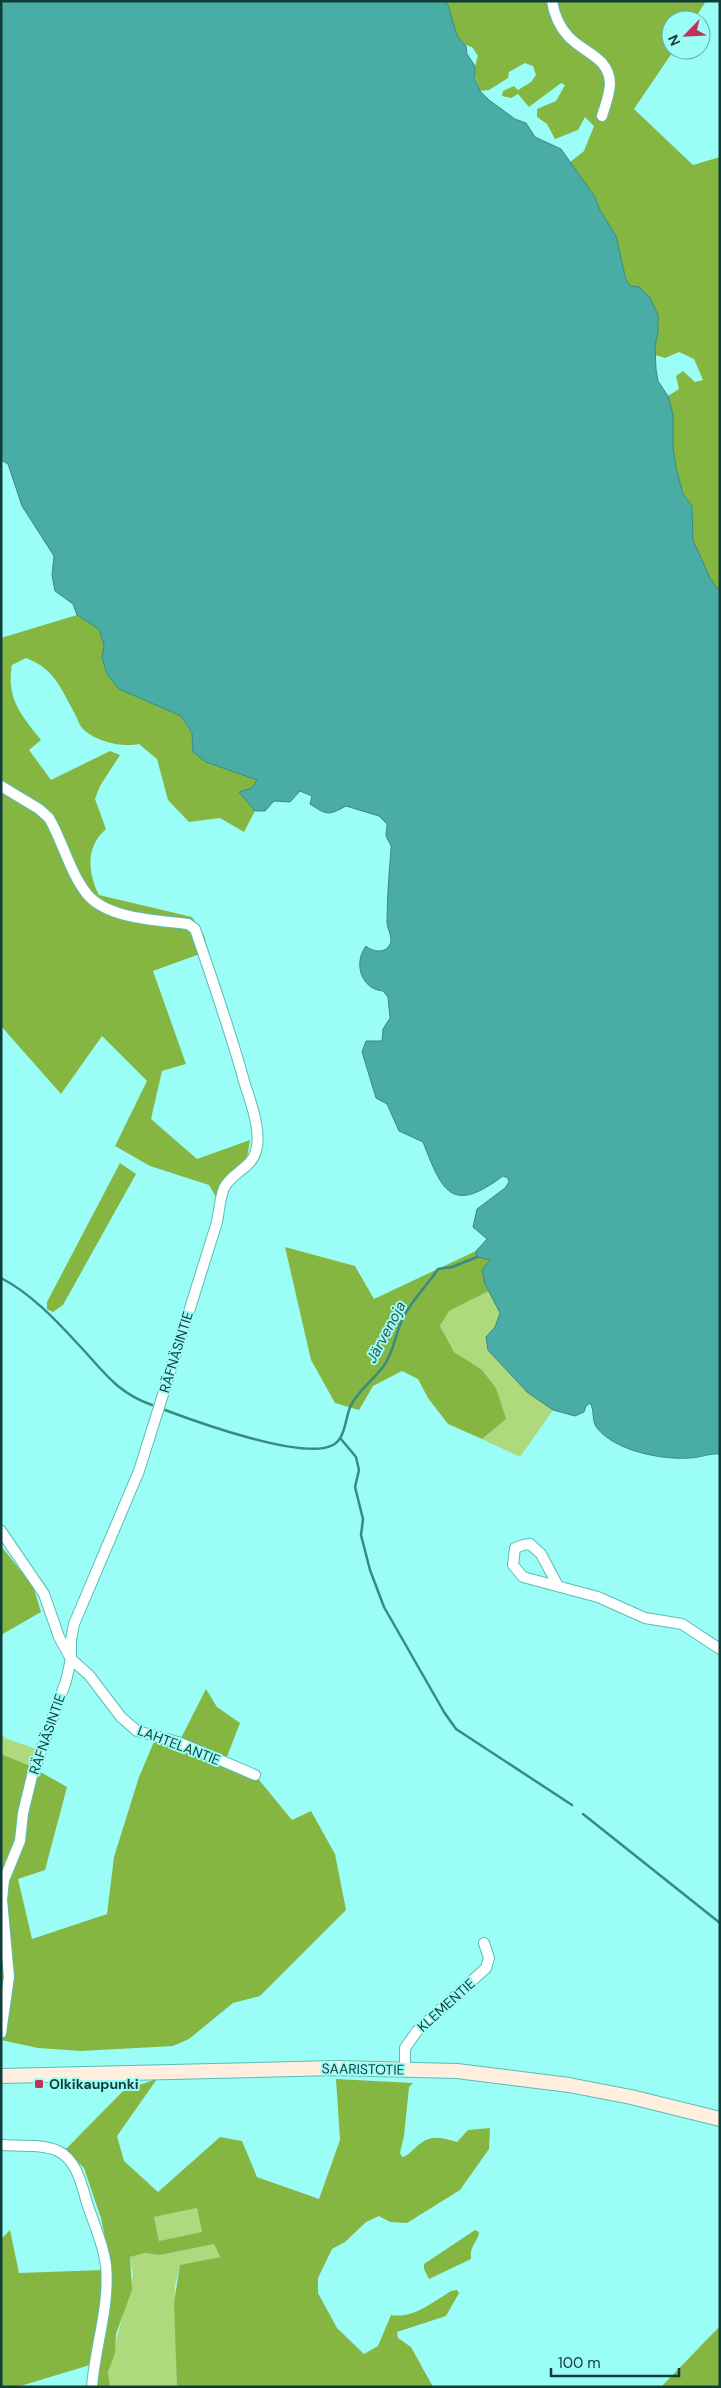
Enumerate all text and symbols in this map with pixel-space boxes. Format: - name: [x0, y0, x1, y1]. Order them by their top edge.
- north arrow: [661, 10, 711, 60]
- text: N: [664, 32, 684, 49]
- water label: Järvenoja: [361, 1298, 411, 1366]
- street label: RÄFNÄSINTIE: [155, 1309, 197, 1395]
- street label: RÄFNÄSINTIE: [25, 1691, 69, 1777]
- street label: LAHTELANTIE: [135, 1721, 223, 1769]
- street label: KLEMENTIE: [413, 1974, 479, 2036]
- street label: SAARISTOTIE: [321, 2059, 405, 2079]
- place label: Olkikaupunki: [49, 2075, 139, 2093]
- marker: Olkikaupunki: [33, 2078, 45, 2090]
- scale bar: [551, 2346, 678, 2378]
- text: 100 m: [558, 2353, 601, 2373]

